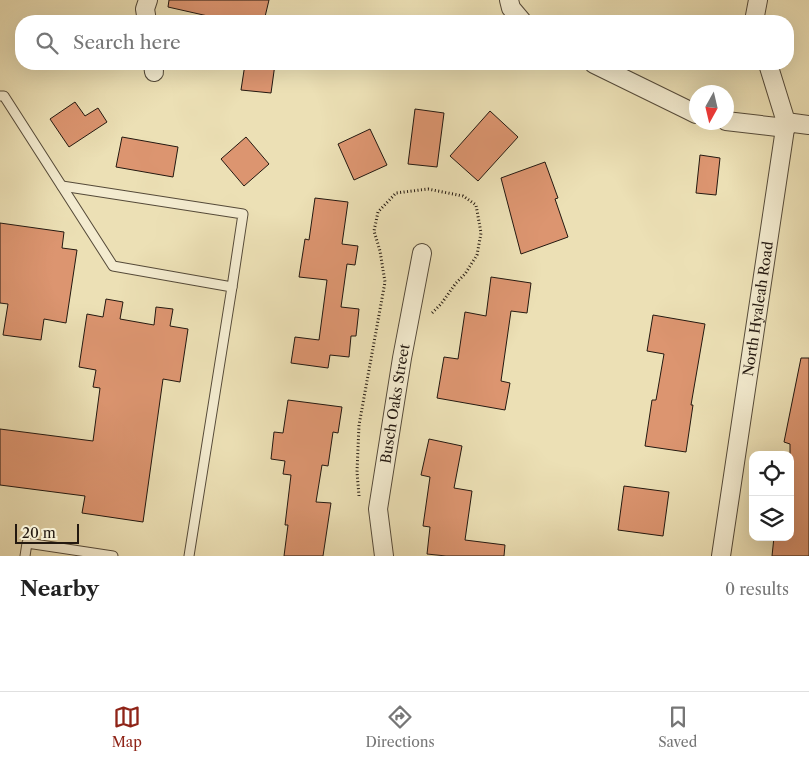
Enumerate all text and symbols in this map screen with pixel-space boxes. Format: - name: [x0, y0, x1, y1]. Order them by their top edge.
- search box: [15, 15, 794, 70]
- icon: search: [33, 29, 61, 57]
- text: Search here: [73, 31, 181, 54]
- north arrow: [689, 85, 734, 130]
- street label: North Hyaleah Road: [739, 240, 777, 377]
- street label: Busch Oaks Street: [376, 342, 414, 465]
- map controls: [749, 451, 794, 541]
- button: locate: [749, 451, 794, 496]
- button: layers: [749, 496, 794, 541]
- scale bar: [15, 521, 79, 544]
- text: 20 m: [22, 524, 56, 542]
- text: Nearby: [20, 576, 99, 601]
- text: 0 results: [725, 579, 789, 599]
- tab: Map: [112, 703, 142, 751]
- tab: Directions: [365, 703, 435, 751]
- tab: Saved: [658, 703, 697, 751]

